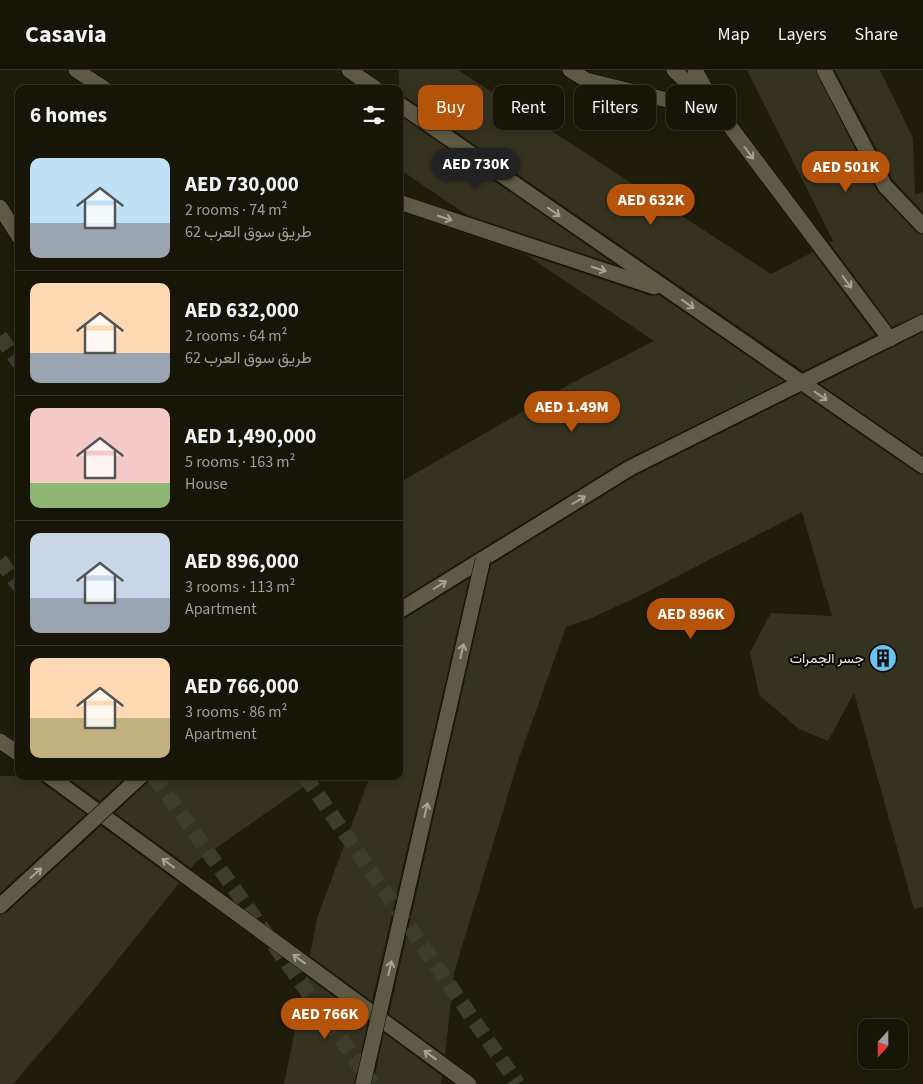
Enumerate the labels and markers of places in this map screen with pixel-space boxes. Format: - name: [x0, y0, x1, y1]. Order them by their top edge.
- pin: AED 730K: [424, 148, 528, 190]
- pin: AED 501K: [794, 150, 898, 193]
- pin: AED 632K: [599, 184, 703, 226]
- pin: AED 1.49M: [515, 390, 629, 433]
- pin: AED 896K: [639, 598, 743, 640]
- building icon: جسر الجمرات: [868, 643, 898, 673]
- place label: جسر الجمرات: [790, 649, 864, 669]
- pin: AED 766K: [273, 998, 377, 1040]

